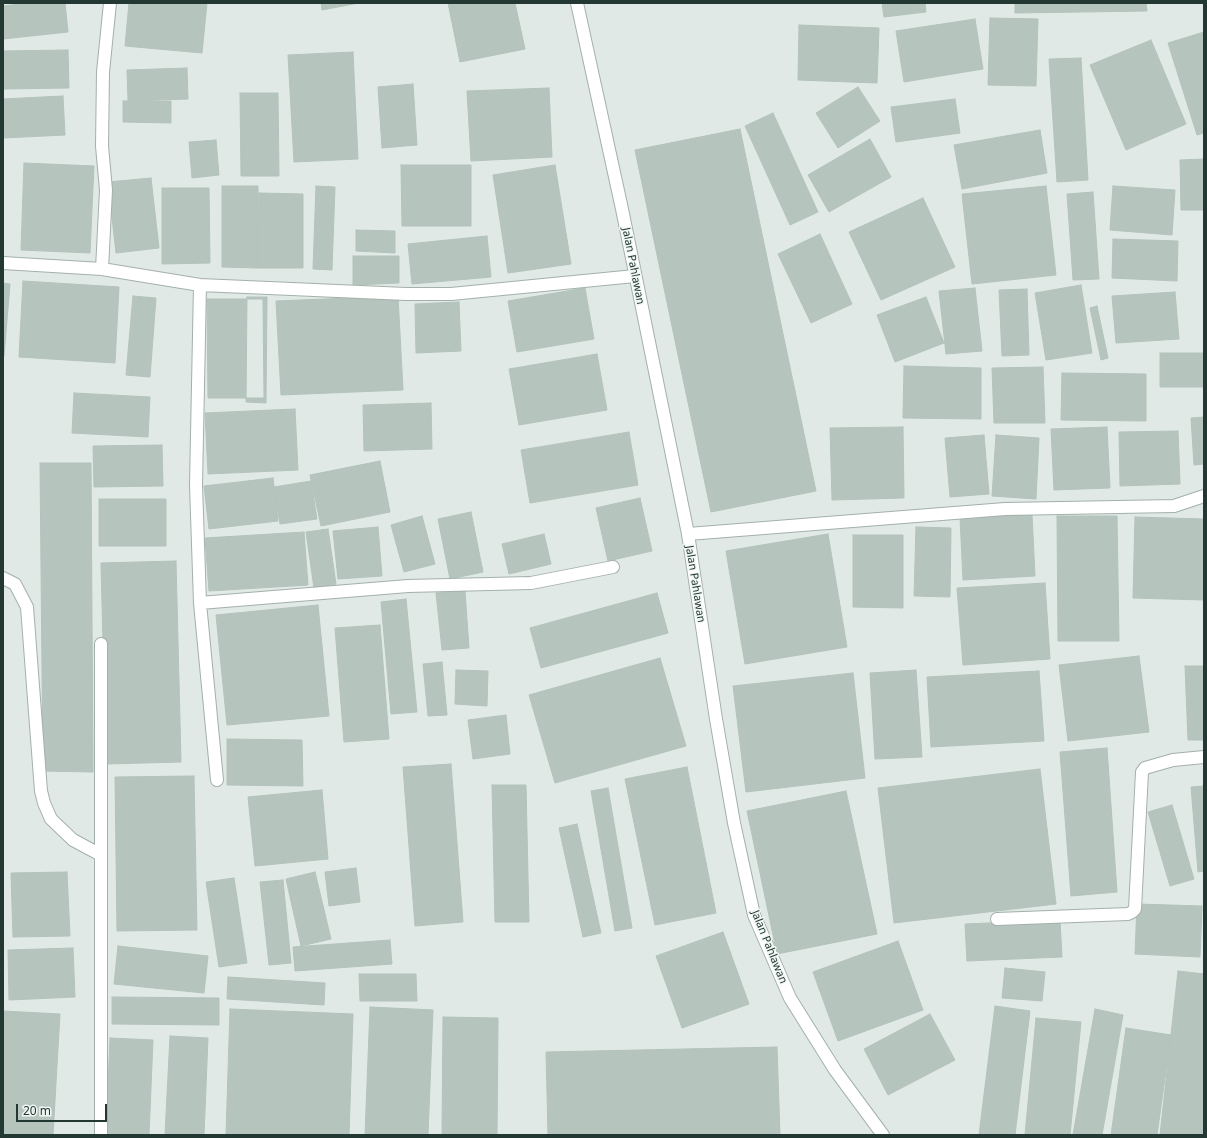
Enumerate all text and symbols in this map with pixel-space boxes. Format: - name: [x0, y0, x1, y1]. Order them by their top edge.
- street label: Jalan Pahlawan: [619, 226, 647, 306]
- street label: Jalan Pahlawan: [682, 544, 708, 624]
- street label: Jalan Pahlawan: [748, 908, 790, 986]
- scale bar: [18, 1096, 109, 1122]
- text: 20 m: [23, 1102, 51, 1119]

